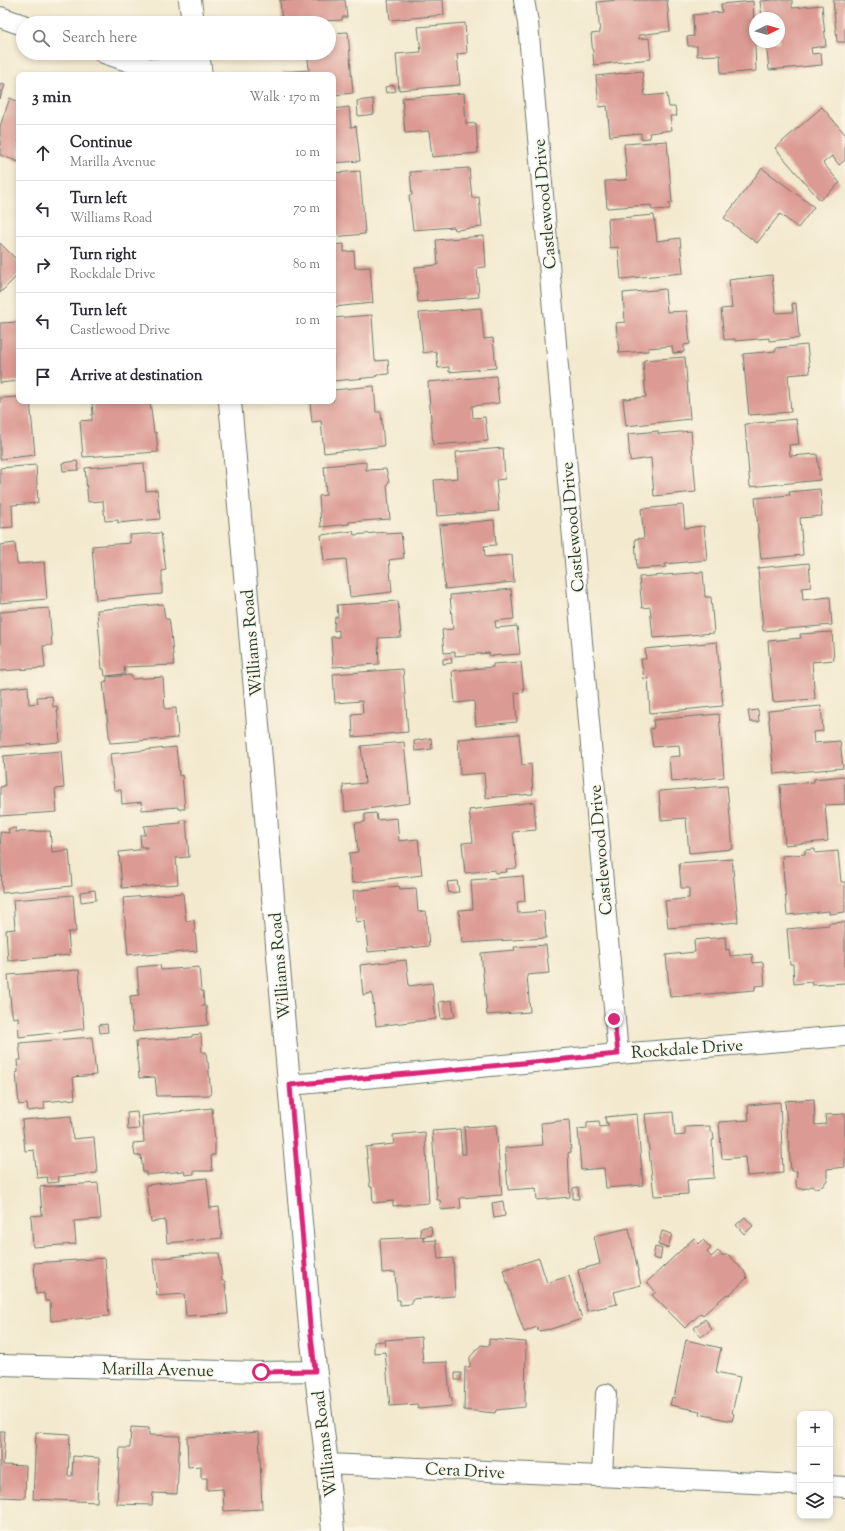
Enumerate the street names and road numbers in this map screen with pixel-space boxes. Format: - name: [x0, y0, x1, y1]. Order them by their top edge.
- street label: Castlewood Drive: [528, 137, 564, 270]
- street label: Castlewood Drive: [556, 460, 592, 593]
- street label: Williams Road: [236, 588, 270, 697]
- street label: Castlewood Drive: [584, 783, 620, 916]
- street label: Williams Road: [264, 911, 298, 1020]
- street label: Rockdale Drive: [630, 1034, 744, 1066]
- street label: Marilla Avenue: [102, 1358, 214, 1384]
- street label: Williams Road: [307, 1389, 344, 1499]
- street label: Cera Drive: [424, 1458, 505, 1486]

